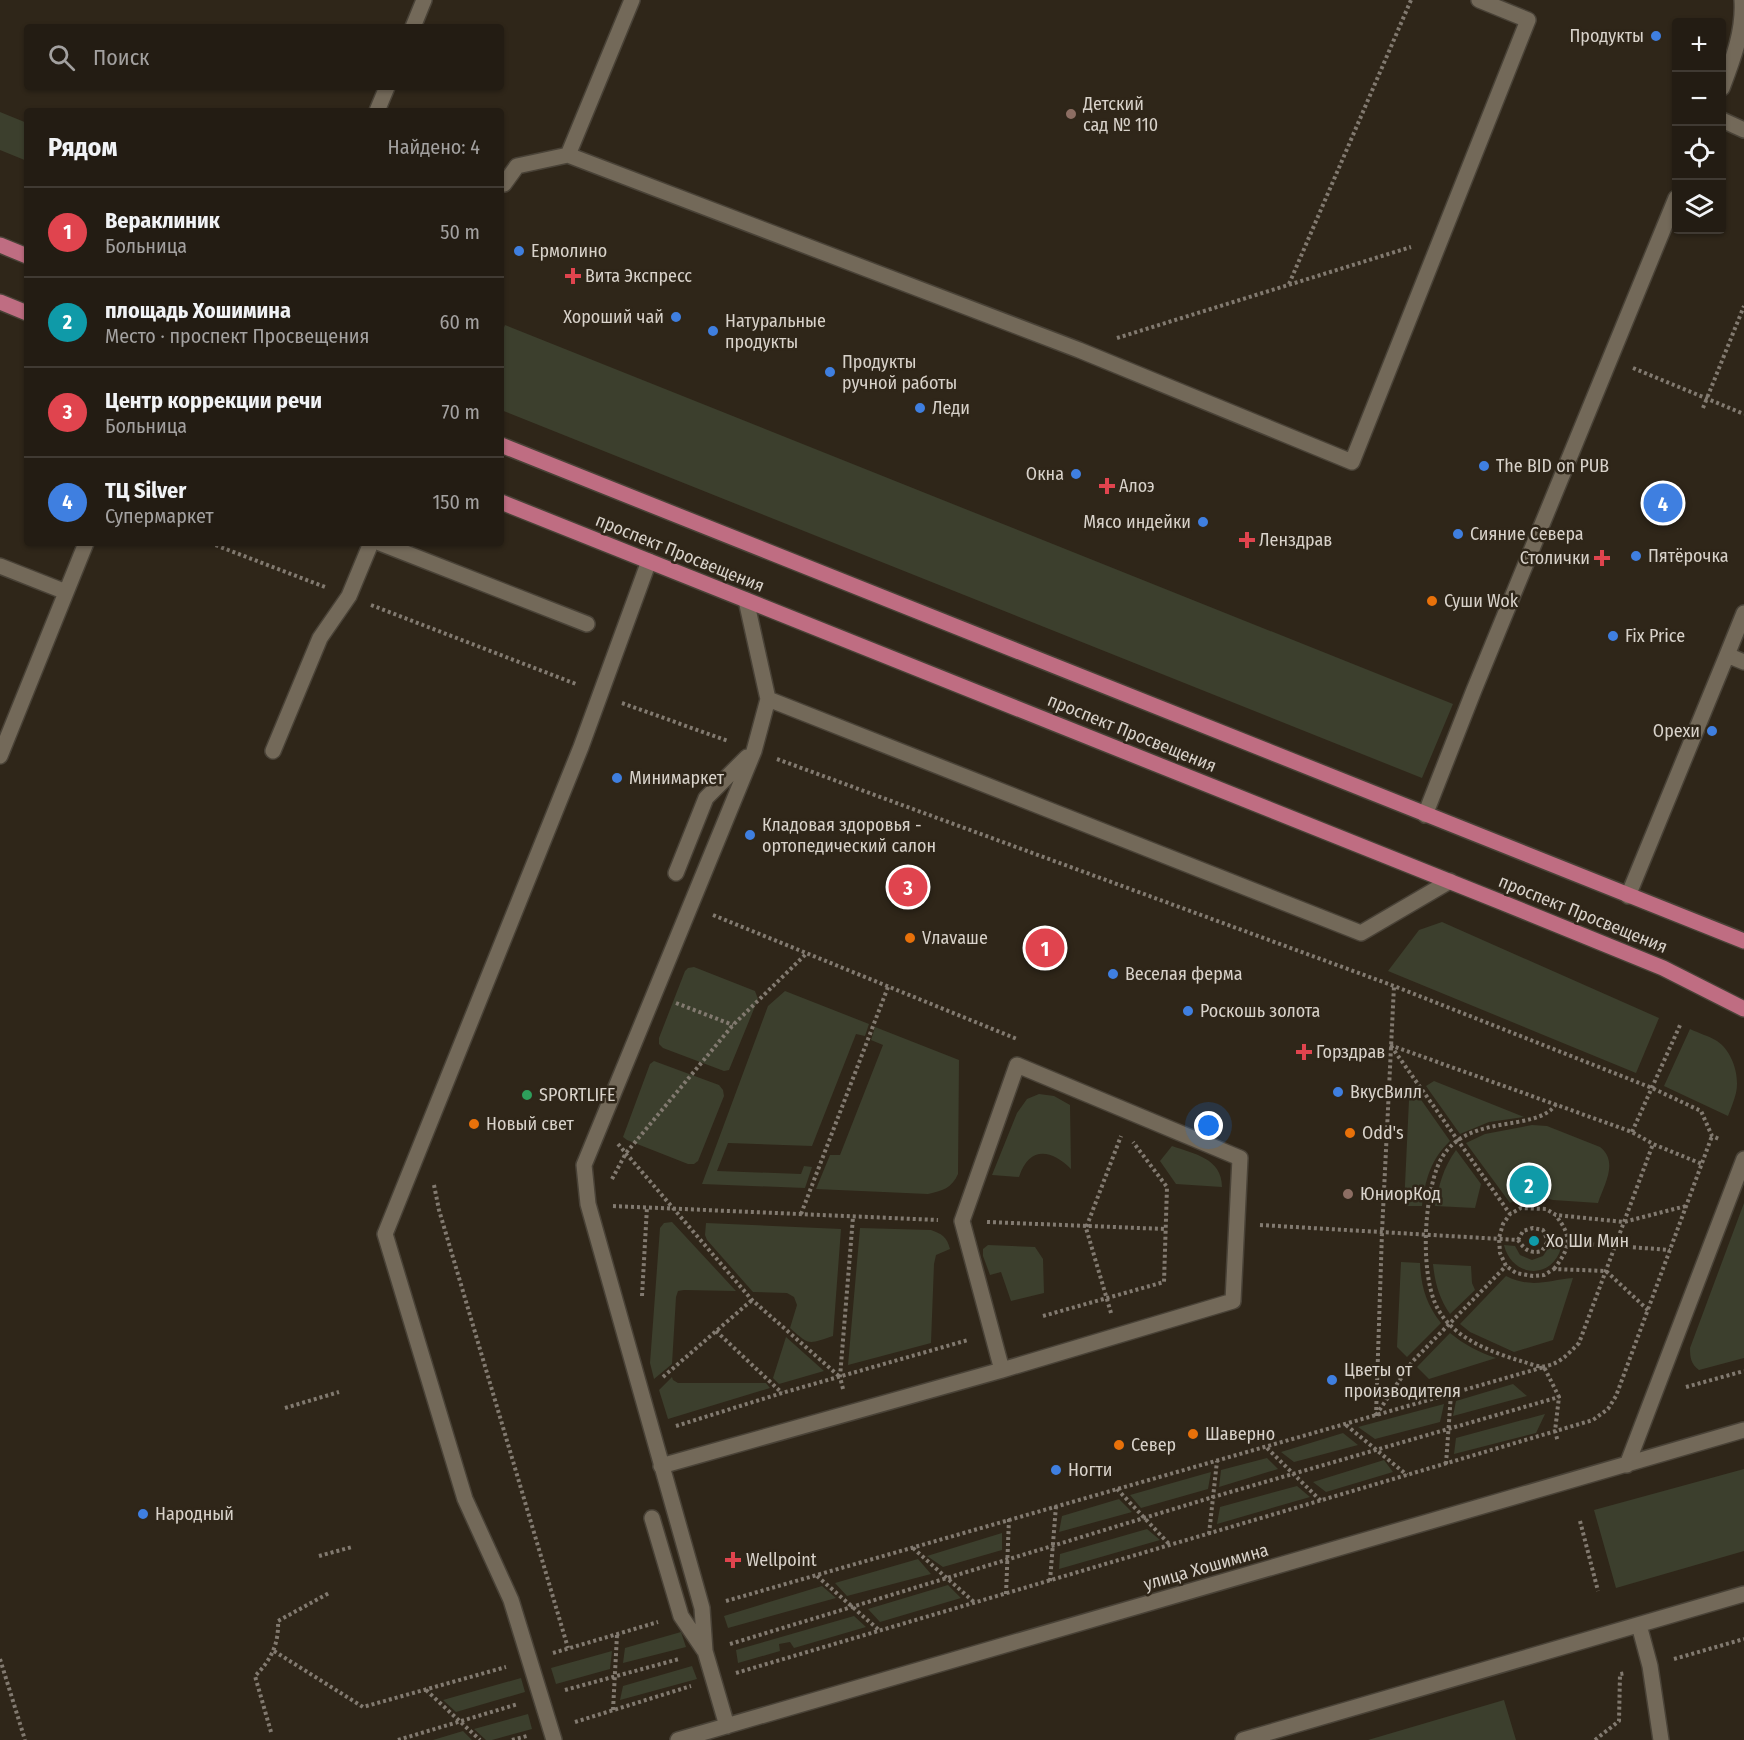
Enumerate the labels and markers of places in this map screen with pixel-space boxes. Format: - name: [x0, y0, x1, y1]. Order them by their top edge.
- place label: Продукты: [1569, 25, 1644, 47]
- marker: Продукты: [1649, 29, 1663, 43]
- place label: Детский сад № 110: [1082, 93, 1158, 136]
- marker: Детский сад № 110: [1064, 107, 1078, 121]
- place label: Ермолино: [531, 240, 607, 262]
- marker: Ермолино: [512, 244, 526, 258]
- place label: Вита Экспресс: [585, 265, 692, 287]
- marker: Вита Экспресс: [566, 269, 580, 283]
- place label: Хороший чай: [563, 306, 664, 328]
- marker: Хороший чай: [669, 310, 683, 324]
- place label: Натуральные продукты: [725, 310, 826, 353]
- marker: Натуральные продукты: [706, 324, 720, 338]
- place label: Продукты ручной работы: [842, 351, 957, 394]
- marker: Продукты ручной работы: [823, 365, 837, 379]
- place label: Леди: [932, 397, 970, 419]
- marker: Леди: [913, 401, 927, 415]
- place label: The BID on PUB: [1496, 455, 1609, 477]
- marker: The BID on PUB: [1477, 459, 1491, 473]
- place label: Окна: [1026, 463, 1064, 485]
- marker: Окна: [1069, 467, 1083, 481]
- place label: Алоэ: [1119, 475, 1155, 497]
- marker: Алоэ: [1100, 479, 1114, 493]
- pin: 4: [1644, 480, 1682, 526]
- place label: Мясо индейки: [1083, 511, 1191, 533]
- marker: Мясо индейки: [1196, 515, 1210, 529]
- place label: Сияние Севера: [1470, 523, 1584, 545]
- marker: Сияние Севера: [1451, 527, 1465, 541]
- place label: Ленздрав: [1259, 529, 1332, 551]
- marker: Ленздрав: [1240, 533, 1254, 547]
- place label: Пятёрочка: [1648, 545, 1729, 567]
- place label: Столички: [1520, 547, 1590, 569]
- marker: Пятёрочка: [1629, 549, 1643, 563]
- marker: Столички: [1595, 551, 1609, 565]
- place label: Суши Wok: [1444, 590, 1519, 612]
- marker: Суши Wok: [1425, 594, 1439, 608]
- place label: Fix Price: [1625, 625, 1685, 647]
- marker: Fix Price: [1606, 629, 1620, 643]
- place label: Орехи: [1653, 720, 1700, 742]
- marker: Орехи: [1705, 724, 1719, 738]
- place label: Минимаркет: [629, 767, 725, 789]
- marker: Минимаркет: [610, 771, 624, 785]
- place label: Кладовая здоровья - ортопедический салон: [762, 814, 936, 857]
- marker: Кладовая здоровья - ортопедический салон: [743, 828, 757, 842]
- pin: 3: [888, 864, 928, 910]
- pin: 1: [1026, 926, 1064, 970]
- place label: Vлаvаше: [922, 927, 988, 949]
- marker: Vлаvаше: [903, 931, 917, 945]
- place label: Веселая ферма: [1125, 963, 1243, 985]
- marker: Веселая ферма: [1106, 967, 1120, 981]
- place label: Роскошь золота: [1200, 1000, 1320, 1022]
- marker: Роскошь золота: [1181, 1004, 1195, 1018]
- place label: Горздрав: [1316, 1041, 1385, 1063]
- marker: Горздрав: [1297, 1045, 1311, 1059]
- place label: ВкусВилл: [1350, 1081, 1422, 1103]
- place label: SPORTLIFE: [539, 1084, 615, 1106]
- marker: ВкусВилл: [1331, 1085, 1345, 1099]
- marker: SPORTLIFE: [520, 1088, 534, 1102]
- place label: Новый свет: [486, 1113, 574, 1135]
- marker: Новый свет: [467, 1117, 481, 1131]
- place label: Odd's: [1362, 1122, 1404, 1144]
- marker: Odd's: [1343, 1126, 1357, 1140]
- pin: 2: [1510, 1162, 1549, 1208]
- place label: ЮниорКод: [1360, 1183, 1441, 1205]
- marker: ЮниорКод: [1341, 1187, 1355, 1201]
- place label: Хо Ши Мин: [1546, 1230, 1629, 1252]
- marker: Хо Ши Мин: [1527, 1234, 1541, 1248]
- place label: Цветы от производителя: [1344, 1359, 1461, 1402]
- marker: Цветы от производителя: [1325, 1373, 1339, 1387]
- place label: Шаверно: [1205, 1423, 1275, 1445]
- marker: Шаверно: [1186, 1427, 1200, 1441]
- place label: Север: [1131, 1434, 1176, 1456]
- marker: Север: [1112, 1438, 1126, 1452]
- place label: Ногти: [1068, 1459, 1113, 1481]
- marker: Ногти: [1049, 1463, 1063, 1477]
- place label: Народный: [155, 1503, 234, 1525]
- marker: Народный: [136, 1507, 150, 1521]
- place label: Wellpoint: [746, 1549, 817, 1571]
- marker: Wellpoint: [724, 1551, 742, 1569]

